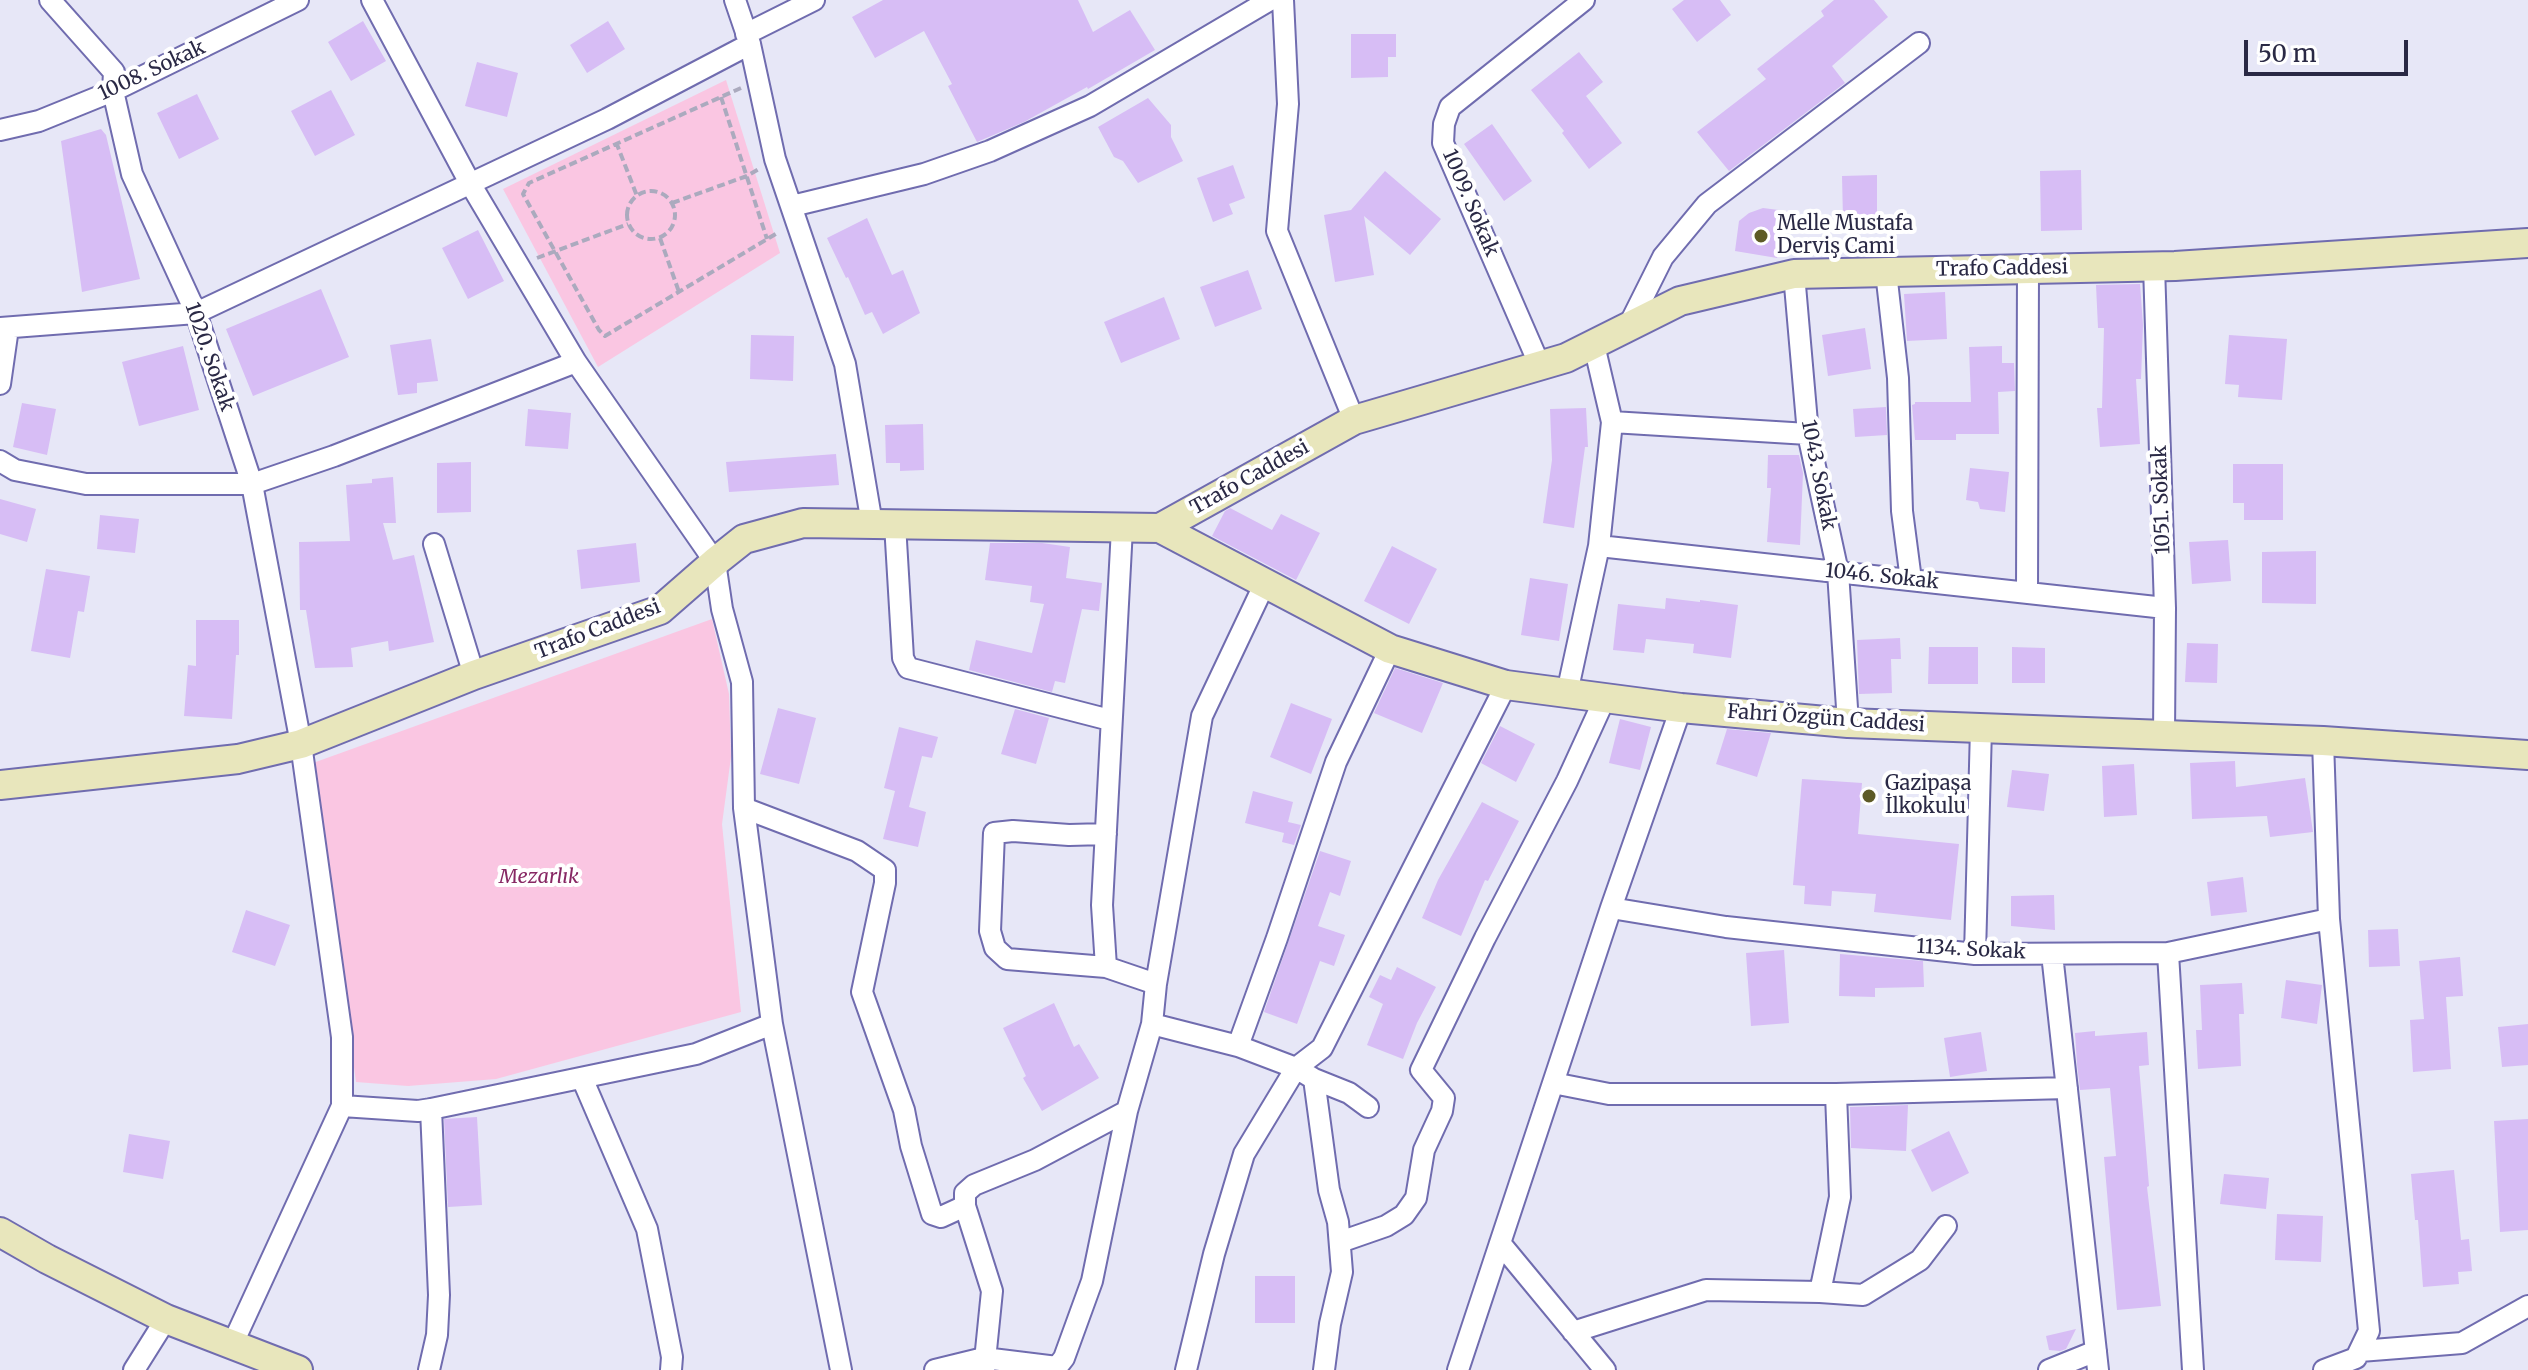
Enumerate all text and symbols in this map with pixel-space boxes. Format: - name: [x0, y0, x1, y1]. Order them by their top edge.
- scale bar: [2248, 24, 2412, 74]
- street label: 1008. Sokak: [95, 36, 209, 106]
- text: 50 m: [2258, 38, 2317, 69]
- street label: 1009. Sokak: [1437, 146, 1503, 260]
- place label: Melle Mustafa Derviş Cami: [1777, 212, 1913, 259]
- marker: Melle Mustafa Derviş Cami: [1752, 227, 1770, 245]
- street label: Trafo Caddesi: [1936, 256, 2068, 282]
- street label: 1020. Sokak: [179, 300, 239, 414]
- street label: 1043. Sokak: [1796, 418, 1840, 532]
- street label: Trafo Caddesi: [1186, 435, 1314, 521]
- street label: 1051. Sokak: [2148, 445, 2176, 555]
- street label: 1046. Sokak: [1824, 559, 1940, 595]
- street label: Trafo Caddesi: [532, 595, 664, 665]
- street label: Fahri Özgün Caddesi: [1726, 700, 1926, 738]
- place label: Gazipaşa İlkokulu: [1885, 772, 1971, 819]
- marker: Gazipaşa İlkokulu: [1860, 787, 1878, 805]
- park label: Mezarlık: [499, 865, 579, 889]
- street label: 1134. Sokak: [1916, 935, 2026, 965]

